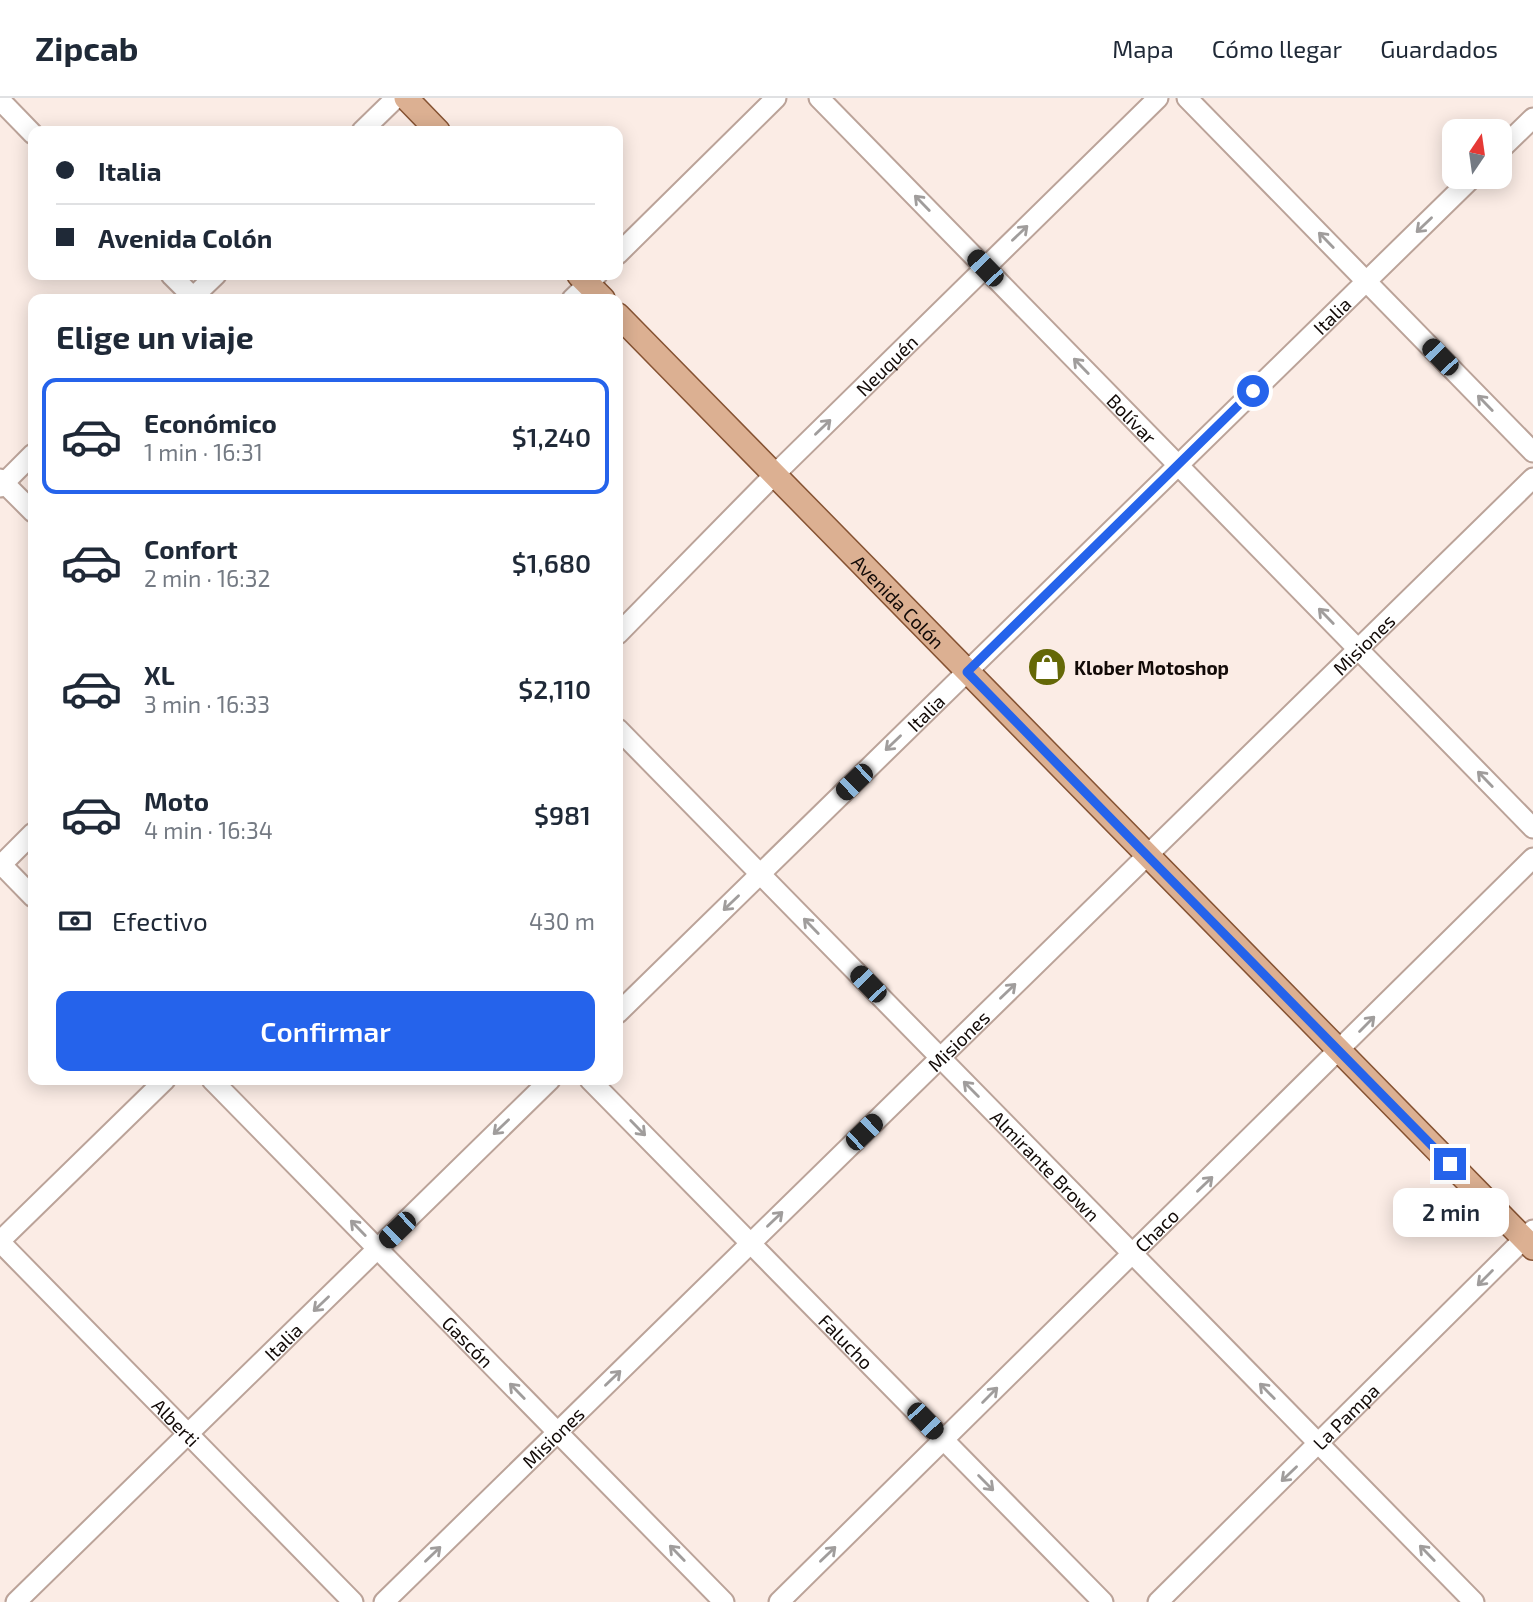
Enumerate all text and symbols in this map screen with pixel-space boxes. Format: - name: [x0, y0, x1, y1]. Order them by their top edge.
- text: Zipcab: [35, 28, 138, 68]
- text: Mapa: [1112, 34, 1174, 63]
- text: Cómo llegar: [1212, 34, 1342, 63]
- text: Guardados: [1380, 34, 1498, 63]
- north arrow: [1442, 119, 1512, 189]
- map controls: [1442, 119, 1512, 189]
- text: Italia: [98, 155, 162, 186]
- one-way arrow: [914, 195, 931, 212]
- one-way arrow: [1416, 216, 1433, 233]
- text: Avenida Colón: [98, 222, 272, 253]
- one-way arrow: [1011, 225, 1028, 242]
- one-way arrow: [1318, 232, 1335, 249]
- car: [963, 246, 1008, 290]
- street label: Italia: [1308, 292, 1355, 339]
- text: Elige un viaje: [56, 317, 254, 355]
- street label: Neuquén: [851, 330, 922, 400]
- car: [1418, 335, 1463, 379]
- one-way arrow: [1073, 358, 1090, 375]
- route start: [1237, 375, 1269, 407]
- street label: Bolívar: [1103, 388, 1162, 448]
- one-way arrow: [1477, 395, 1494, 412]
- icon: car: [60, 405, 123, 468]
- text: Económico: [144, 407, 277, 438]
- one-way arrow: [814, 419, 831, 436]
- text: $1,240: [512, 421, 591, 452]
- text: 1 min · 16:31: [144, 438, 263, 466]
- icon: car: [60, 531, 123, 594]
- text: Confort: [144, 533, 238, 564]
- text: $1,680: [512, 547, 591, 578]
- street label: Avenida Colón: [848, 550, 950, 653]
- text: 2 min · 16:32: [144, 564, 270, 592]
- one-way arrow: [1318, 608, 1335, 625]
- street label: Misiones: [1328, 609, 1399, 679]
- shop icon: Klober Motoshop: [1026, 646, 1068, 688]
- place label: Klober Motoshop: [1074, 656, 1229, 679]
- icon: car: [60, 657, 123, 720]
- text: XL: [144, 659, 175, 690]
- text: $2,110: [518, 673, 591, 704]
- street label: Italia: [902, 689, 949, 736]
- text: 3 min · 16:33: [144, 690, 270, 718]
- one-way arrow: [885, 735, 902, 752]
- car: [832, 760, 877, 804]
- one-way arrow: [1477, 771, 1494, 788]
- icon: car: [60, 783, 123, 846]
- text: Moto: [144, 785, 209, 816]
- text: $981: [534, 799, 591, 830]
- text: 4 min · 16:34: [144, 816, 273, 844]
- one-way arrow: [723, 894, 740, 911]
- icon: cash: [56, 902, 94, 940]
- text: Efectivo: [112, 905, 208, 936]
- text: 430 m: [529, 907, 595, 935]
- one-way arrow: [803, 918, 820, 935]
- car: [846, 962, 891, 1006]
- one-way arrow: [999, 983, 1016, 1000]
- button: Confirmar: [56, 991, 595, 1071]
- street label: Misiones: [922, 1005, 994, 1076]
- one-way arrow: [1358, 1016, 1375, 1033]
- one-way arrow: [962, 1080, 979, 1097]
- street label: Almirante Brown: [986, 1105, 1105, 1226]
- car: [842, 1110, 887, 1154]
- one-way arrow: [493, 1119, 510, 1136]
- one-way arrow: [629, 1120, 646, 1137]
- route end: [1434, 1148, 1466, 1180]
- one-way arrow: [1196, 1175, 1213, 1192]
- callout: 2 min: [1392, 1188, 1508, 1238]
- text: 2 min: [1422, 1198, 1480, 1226]
- street label: Chaco: [1130, 1203, 1183, 1256]
- car: [375, 1208, 420, 1252]
- one-way arrow: [767, 1210, 784, 1227]
- one-way arrow: [349, 1220, 366, 1237]
- one-way arrow: [1476, 1270, 1493, 1287]
- one-way arrow: [313, 1295, 330, 1312]
- street label: Falucho: [815, 1309, 879, 1373]
- street label: Gascón: [438, 1311, 499, 1372]
- street label: Italia: [259, 1318, 306, 1365]
- one-way arrow: [604, 1370, 621, 1387]
- street label: La Pampa: [1307, 1378, 1383, 1454]
- one-way arrow: [509, 1383, 526, 1400]
- one-way arrow: [1259, 1383, 1276, 1400]
- one-way arrow: [982, 1387, 999, 1404]
- street label: Alberti: [148, 1393, 205, 1451]
- car: [903, 1399, 948, 1443]
- street label: Misiones: [517, 1402, 588, 1472]
- one-way arrow: [1281, 1465, 1298, 1482]
- one-way arrow: [977, 1474, 994, 1491]
- one-way arrow: [668, 1545, 685, 1562]
- one-way arrow: [1418, 1545, 1435, 1562]
- one-way arrow: [424, 1546, 441, 1563]
- one-way arrow: [819, 1546, 836, 1563]

